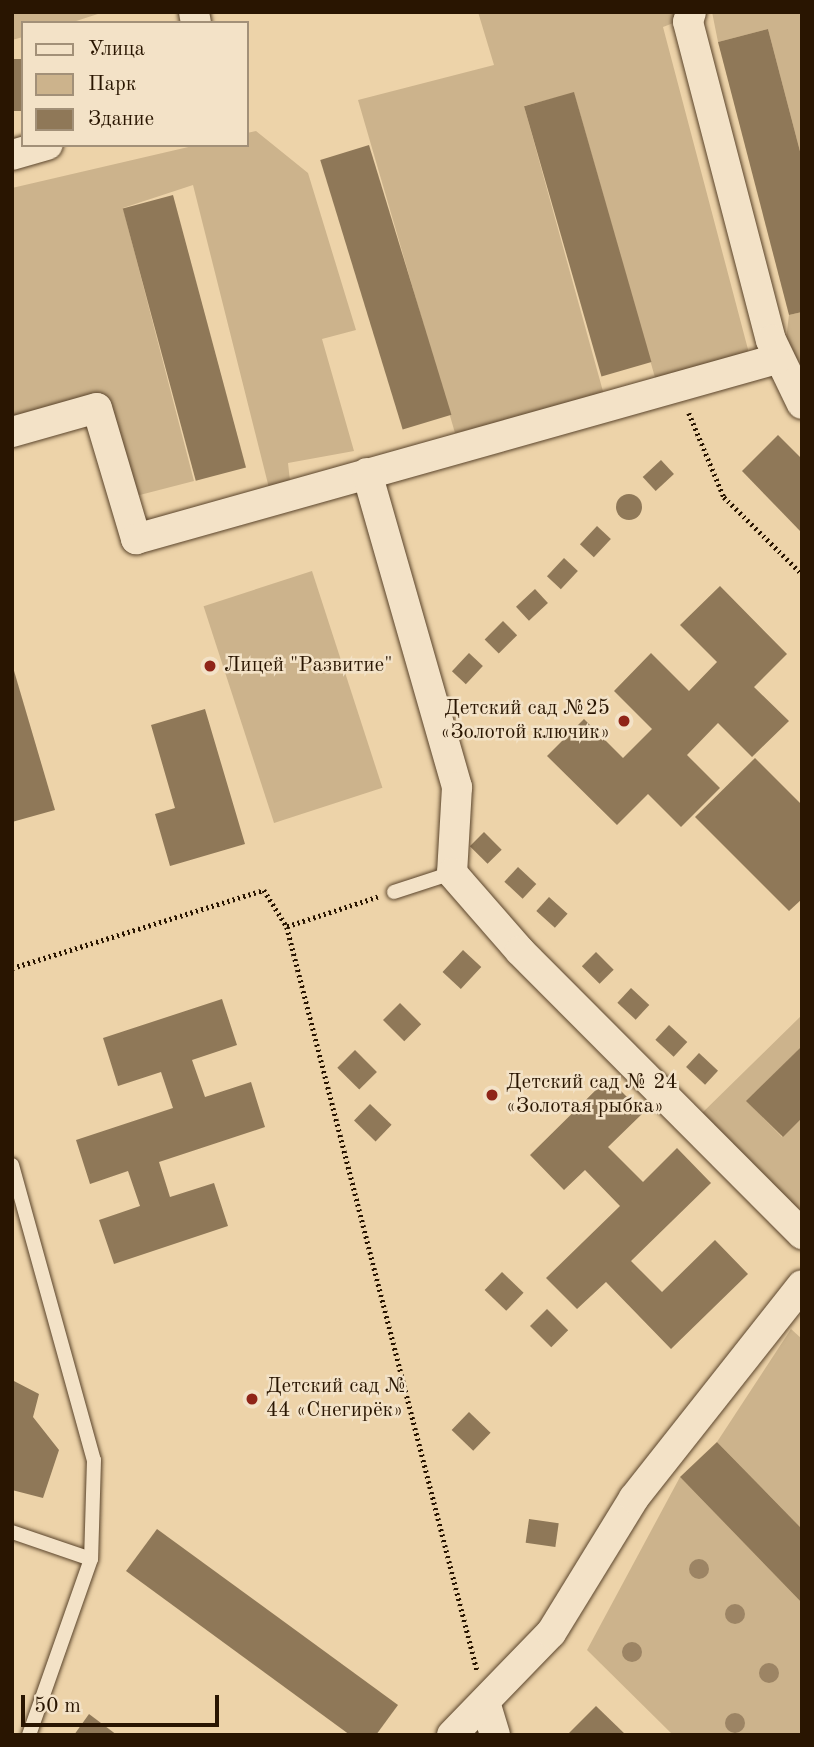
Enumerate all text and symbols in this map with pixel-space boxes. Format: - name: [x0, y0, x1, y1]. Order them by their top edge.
- legend: [21, 21, 248, 147]
- text: Улица: [88, 39, 145, 60]
- text: Парк: [88, 74, 136, 95]
- text: Здание: [88, 109, 154, 130]
- place label: Лицей "Развитие": [224, 653, 393, 679]
- marker: Лицей "Развитие": [202, 658, 218, 674]
- place label: Детский сад №25 «Золотой ключик»: [440, 696, 610, 746]
- marker: Детский сад №25 «Золотой ключик»: [616, 713, 632, 729]
- place label: Детский сад № 24 «Золотая рыбка»: [506, 1070, 678, 1120]
- marker: Детский сад № 24 «Золотая рыбка»: [484, 1087, 500, 1103]
- place label: Детский сад № 44 «Снегирёк»: [266, 1374, 407, 1424]
- marker: Детский сад № 44 «Снегирёк»: [244, 1391, 260, 1407]
- scale bar: [24, 1680, 222, 1724]
- text: 50 m: [34, 1696, 81, 1717]

